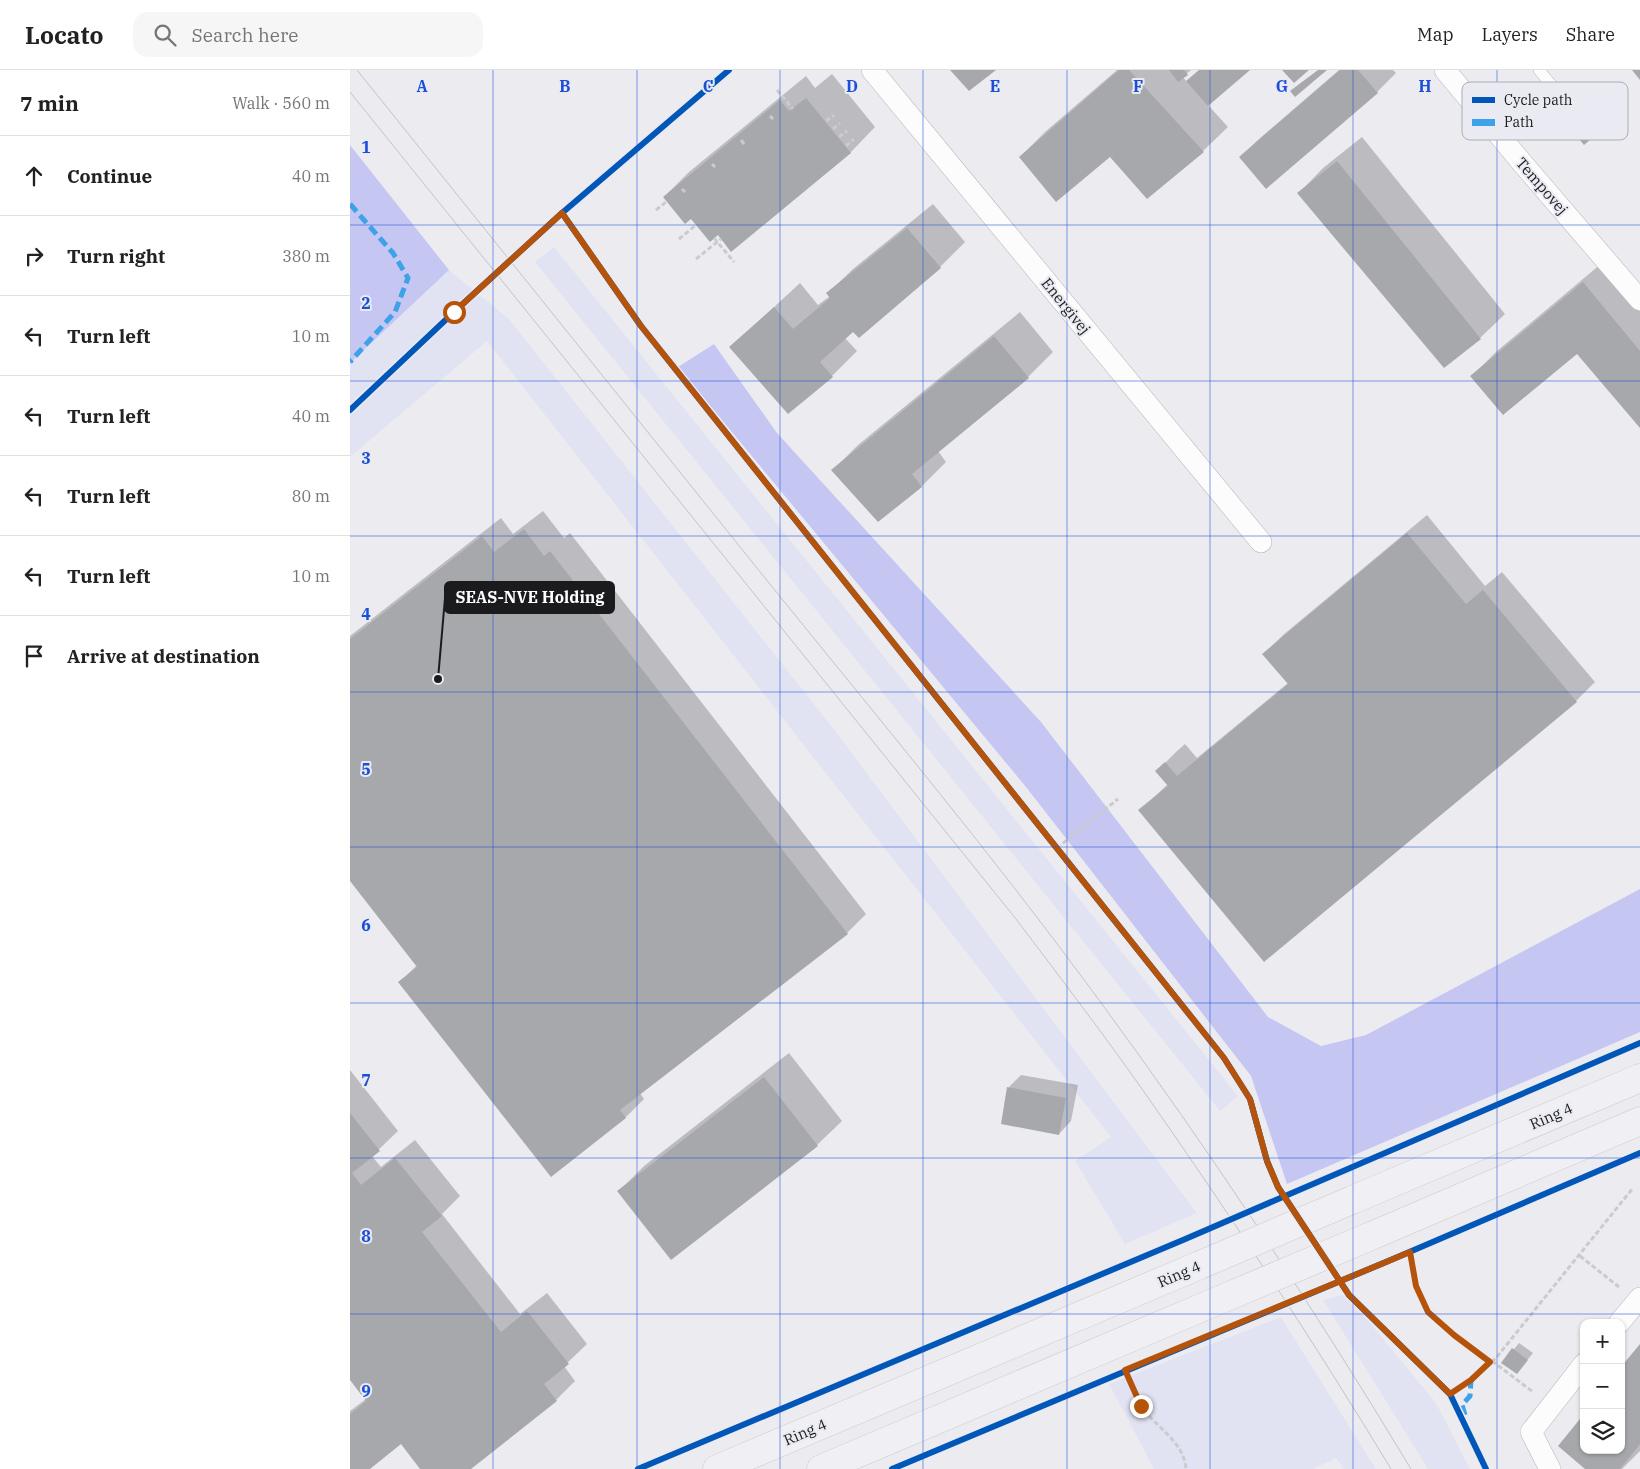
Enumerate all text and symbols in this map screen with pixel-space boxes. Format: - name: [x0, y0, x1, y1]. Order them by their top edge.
- search box: [133, 12, 483, 57]
- text: Locato: [25, 19, 103, 51]
- icon: search: [151, 21, 179, 49]
- text: Search here: [191, 23, 299, 47]
- text: Map: [1417, 23, 1454, 46]
- text: Layers: [1482, 23, 1538, 46]
- text: Share: [1566, 23, 1615, 46]
- text: A: [416, 76, 428, 96]
- text: B: [559, 76, 571, 96]
- text: C: [703, 76, 713, 96]
- text: D: [846, 76, 858, 96]
- text: E: [990, 76, 1000, 96]
- text: F: [1133, 76, 1143, 96]
- text: G: [1276, 76, 1288, 96]
- text: H: [1419, 76, 1432, 96]
- legend: [1462, 82, 1628, 140]
- text: 7 min: [20, 89, 79, 117]
- text: Cycle path: [1504, 91, 1573, 109]
- text: Walk · 560 m: [232, 93, 330, 113]
- text: Path: [1504, 113, 1534, 131]
- text: 1: [361, 137, 371, 157]
- street label: Tempovej: [1512, 154, 1572, 218]
- icon: ahead: [20, 162, 48, 190]
- text: Continue: [67, 164, 152, 188]
- text: 40 m: [292, 166, 330, 186]
- icon: right: [20, 242, 48, 270]
- text: Turn right: [67, 244, 165, 268]
- text: 380 m: [282, 246, 330, 266]
- street label: Energivej: [1037, 274, 1095, 338]
- text: 2: [361, 293, 371, 313]
- route start: [443, 301, 466, 324]
- icon: left: [20, 322, 48, 350]
- text: Turn left: [67, 324, 150, 348]
- text: 10 m: [292, 326, 330, 346]
- icon: left: [20, 402, 48, 430]
- text: Turn left: [67, 404, 150, 428]
- text: 40 m: [292, 406, 330, 426]
- text: 3: [361, 448, 371, 468]
- icon: left: [20, 482, 48, 510]
- text: Turn left: [67, 484, 150, 508]
- text: 80 m: [292, 486, 330, 506]
- icon: left: [20, 562, 48, 590]
- text: Turn left: [67, 564, 150, 588]
- text: 10 m: [292, 566, 330, 586]
- callout: SEAS-NVE Holding: [445, 582, 614, 613]
- text: SEAS-NVE Holding: [455, 587, 605, 607]
- text: 4: [361, 604, 371, 624]
- icon: arrive: [20, 642, 48, 670]
- text: Arrive at destination: [67, 644, 260, 668]
- text: 5: [361, 759, 371, 779]
- text: 6: [361, 915, 371, 935]
- text: 7: [361, 1070, 371, 1090]
- street label: Ring 4: [1527, 1098, 1575, 1134]
- text: 8: [361, 1226, 371, 1246]
- street label: Ring 4: [1155, 1256, 1203, 1292]
- map controls: [1580, 1319, 1625, 1454]
- button: +: [1580, 1319, 1625, 1364]
- button: −: [1580, 1364, 1625, 1409]
- text: 9: [361, 1381, 371, 1401]
- route end: [1130, 1395, 1153, 1418]
- button: layers: [1580, 1409, 1625, 1454]
- street label: Ring 4: [781, 1414, 829, 1450]

